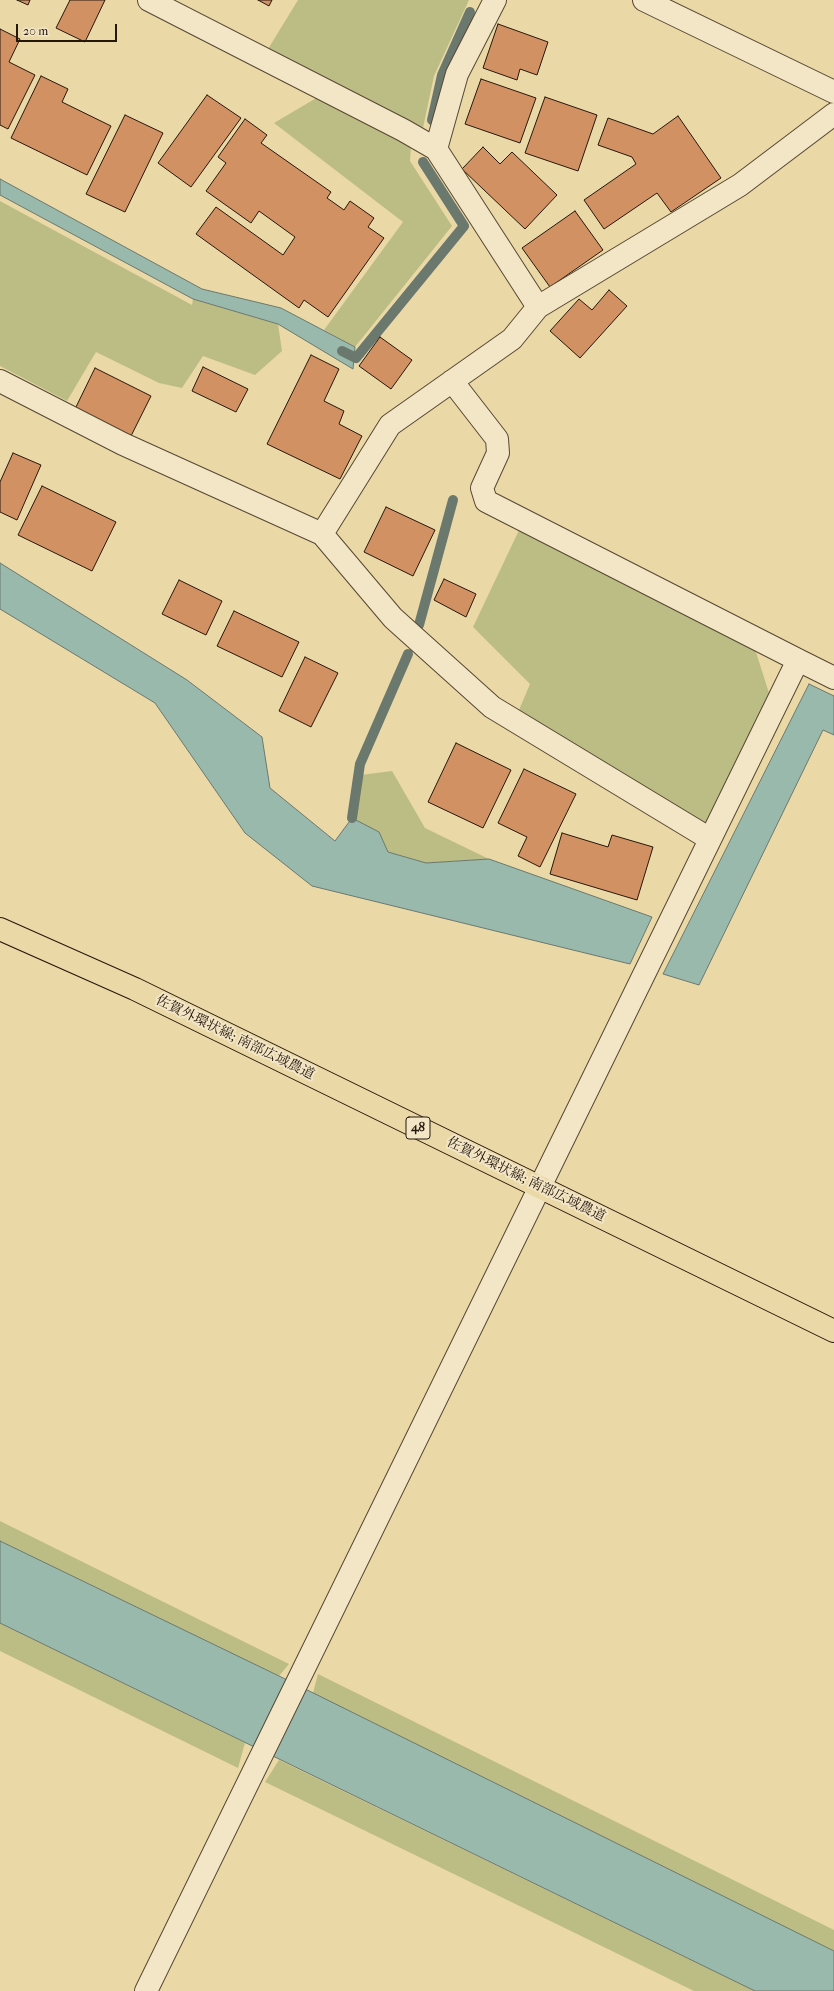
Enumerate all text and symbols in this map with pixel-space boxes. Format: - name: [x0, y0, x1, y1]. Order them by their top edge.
- scale bar: [18, 16, 119, 42]
- text: 20 m: [23, 24, 48, 38]
- street label: 佐賀外環状線; 南部広域農道: [153, 992, 317, 1084]
- road number: 48: [406, 1117, 430, 1139]
- street label: 佐賀外環状線; 南部広域農道: [444, 1134, 608, 1226]

